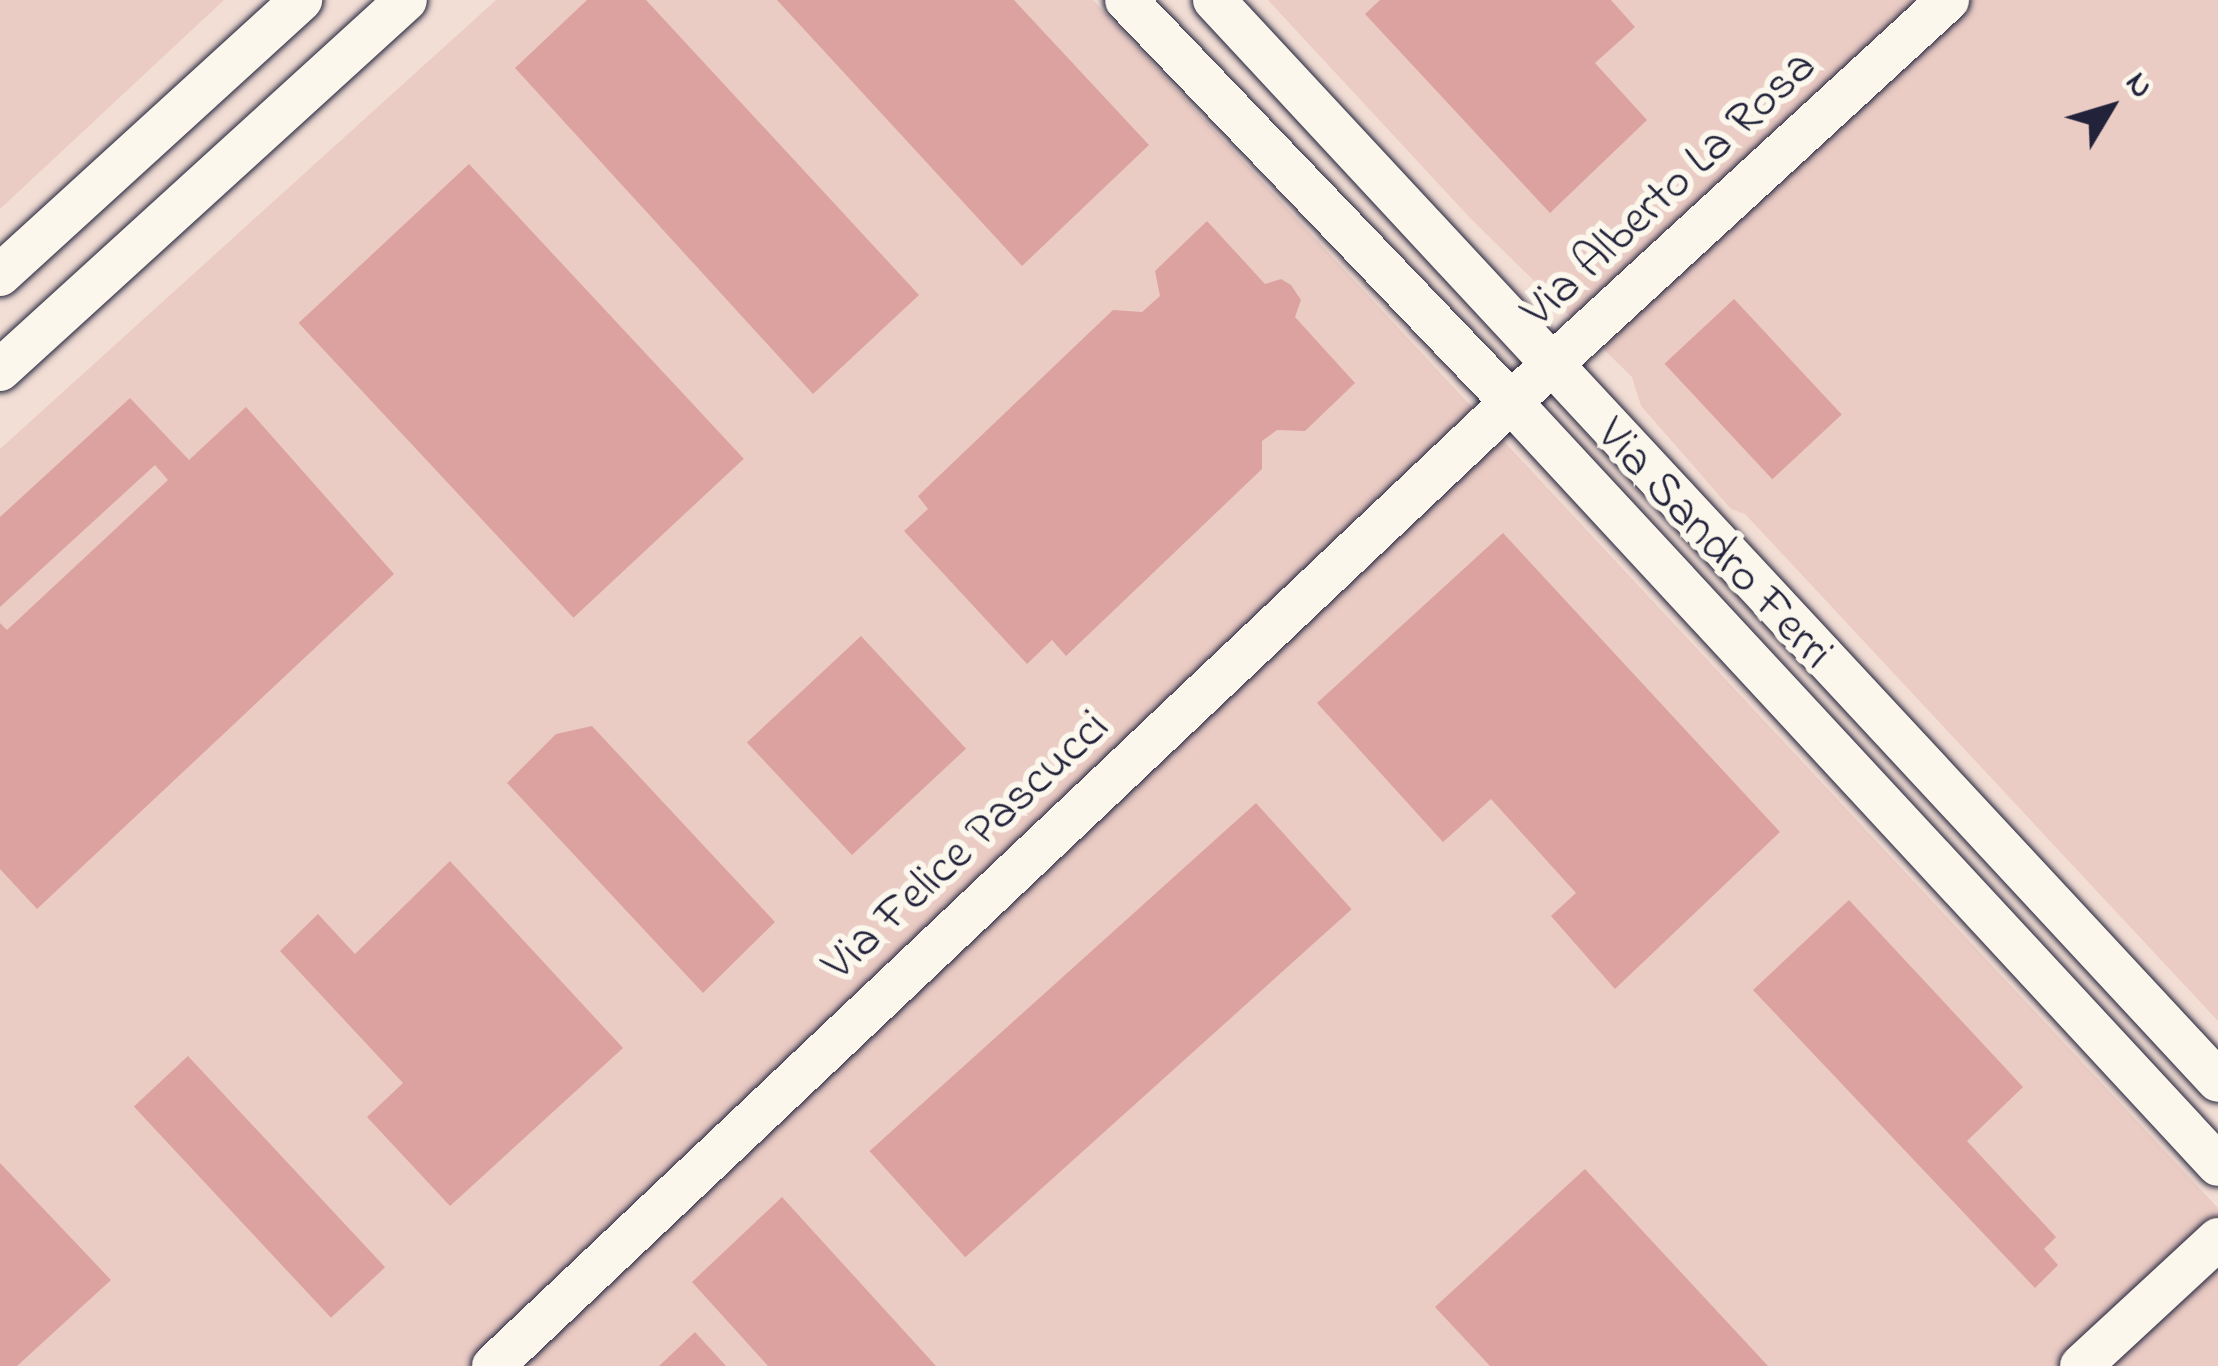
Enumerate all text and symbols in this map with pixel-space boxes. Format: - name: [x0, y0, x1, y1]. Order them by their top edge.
- street label: Via Alberto La Rosa: [1511, 39, 1829, 341]
- north arrow: [2050, 48, 2170, 168]
- text: N: [2113, 62, 2164, 109]
- street label: Via Sandro Ferri: [1582, 408, 1844, 682]
- street label: Via Felice Pascucci: [812, 699, 1122, 995]

